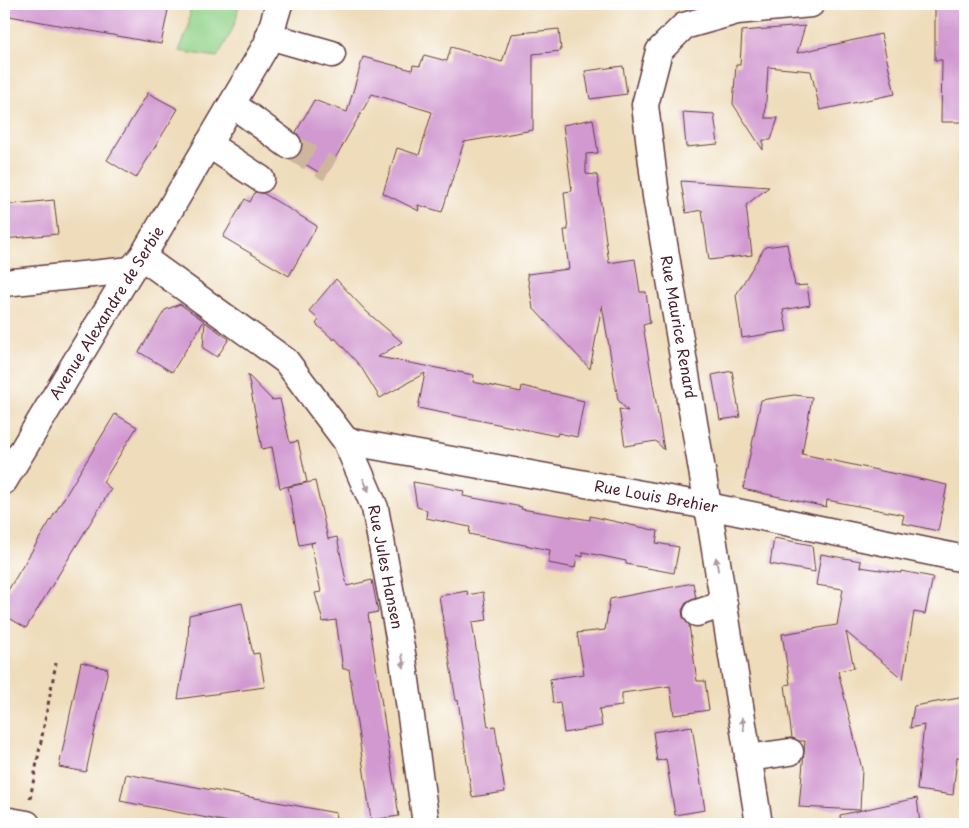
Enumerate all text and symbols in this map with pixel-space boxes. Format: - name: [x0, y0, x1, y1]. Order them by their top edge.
- street label: Avenue Alexandre de Serbie: [43, 221, 169, 403]
- street label: Rue Maurice Renard: [656, 253, 703, 400]
- street label: Rue Louis Brehier: [593, 473, 720, 518]
- one-way arrow: [362, 478, 370, 492]
- street label: Rue Jules Hansen: [363, 503, 410, 631]
- one-way arrow: [713, 555, 721, 571]
- one-way arrow: [400, 653, 408, 669]
- one-way arrow: [738, 716, 746, 732]

